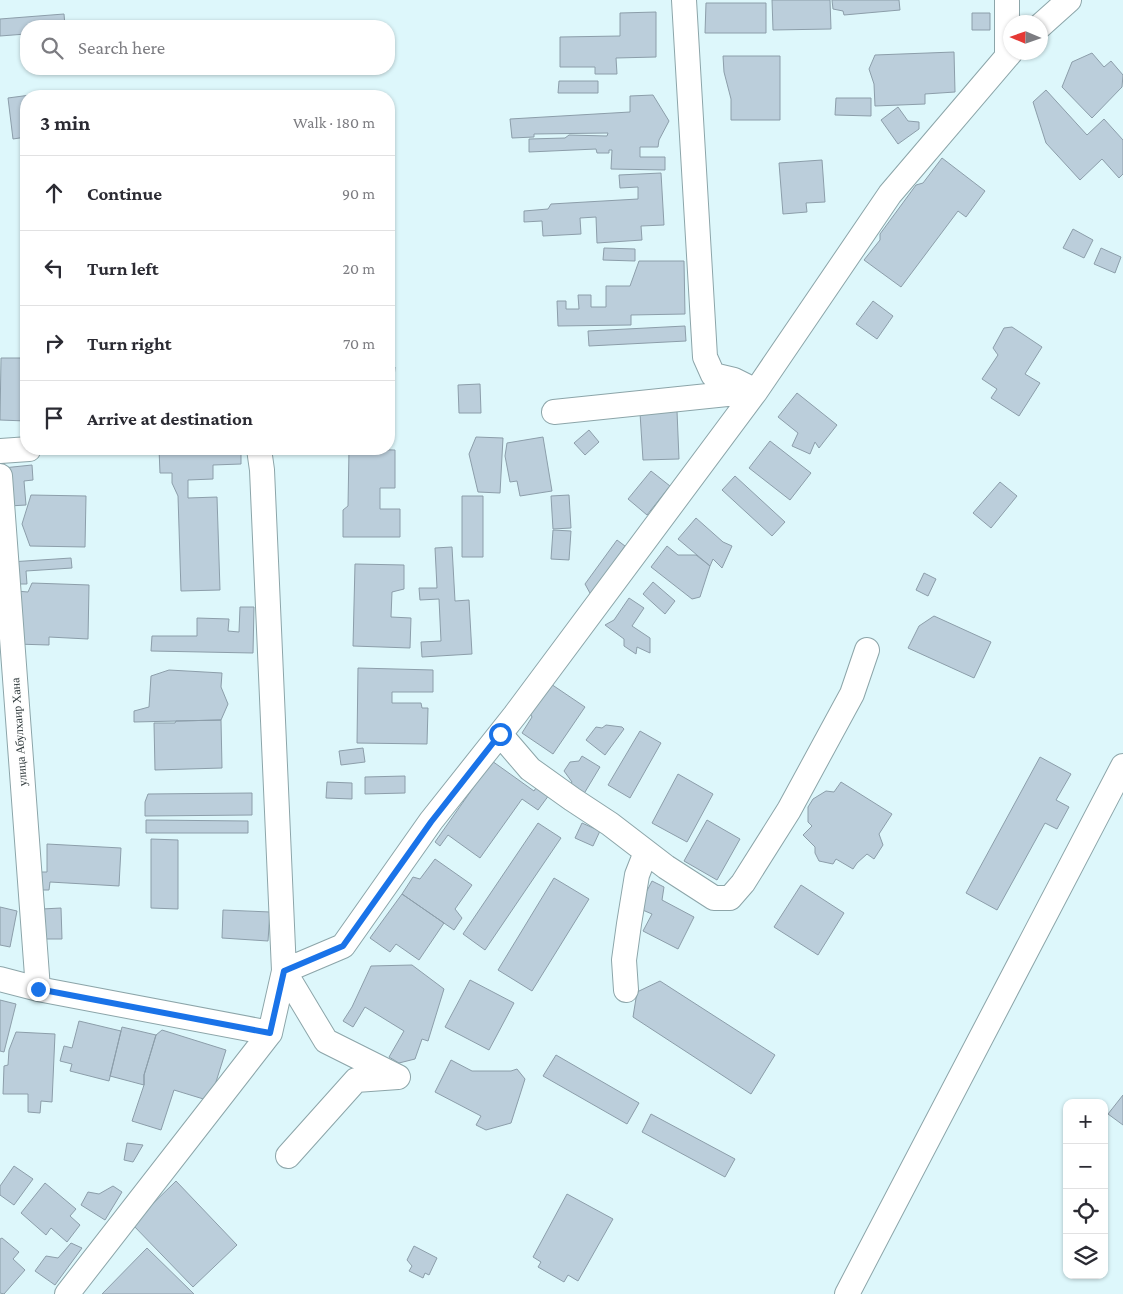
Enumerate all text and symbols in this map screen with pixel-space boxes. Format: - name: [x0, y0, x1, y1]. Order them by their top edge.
- north arrow: [1003, 15, 1048, 60]
- search box: [20, 20, 395, 75]
- icon: search: [38, 34, 66, 62]
- text: Search here: [78, 37, 165, 58]
- text: 3 min: [40, 111, 90, 135]
- text: Walk · 180 m: [293, 114, 375, 131]
- icon: ahead: [40, 179, 68, 207]
- text: Continue: [87, 183, 162, 204]
- text: 90 m: [342, 185, 375, 202]
- icon: left: [40, 254, 68, 282]
- text: Turn left: [87, 258, 159, 279]
- text: 20 m: [342, 260, 375, 277]
- icon: right: [40, 329, 68, 357]
- text: Turn right: [87, 333, 172, 354]
- text: 70 m: [343, 335, 375, 352]
- icon: arrive: [40, 404, 68, 432]
- text: Arrive at destination: [87, 408, 253, 429]
- street label: улица Абулхаир Хана: [8, 677, 30, 787]
- route start: [489, 723, 512, 746]
- route end: [27, 978, 50, 1001]
- map controls: [1063, 1099, 1108, 1279]
- button: +: [1063, 1099, 1108, 1144]
- button: −: [1063, 1144, 1108, 1189]
- button: locate: [1063, 1189, 1108, 1234]
- button: layers: [1063, 1234, 1108, 1279]

